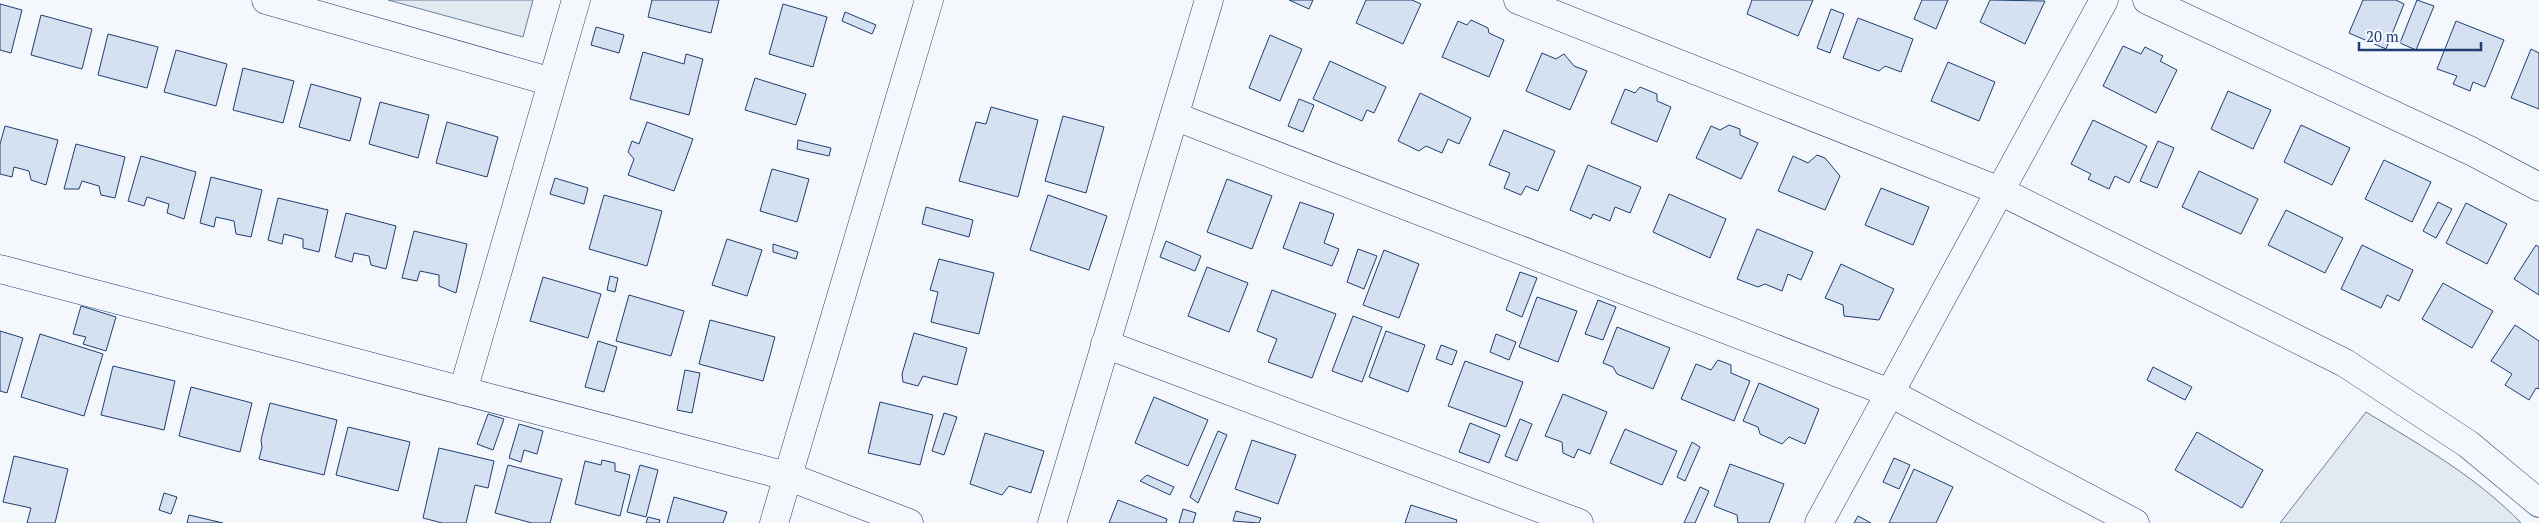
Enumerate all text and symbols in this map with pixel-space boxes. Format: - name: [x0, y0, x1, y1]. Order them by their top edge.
- scale bar: [2359, 20, 2482, 52]
- text: 20 m: [2366, 26, 2399, 46]

